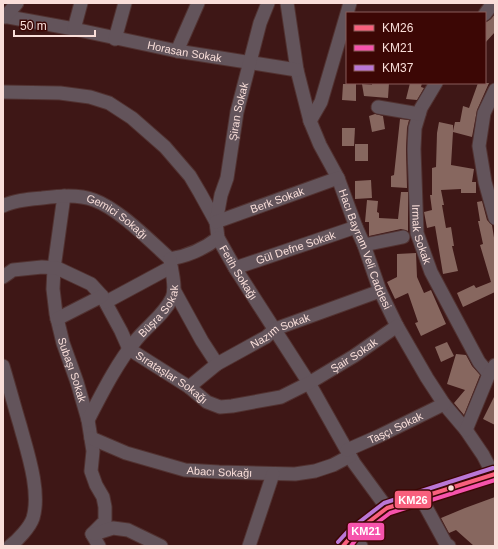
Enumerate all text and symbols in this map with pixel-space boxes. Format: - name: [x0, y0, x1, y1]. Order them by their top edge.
- scale bar: [14, 12, 95, 38]
- legend: [346, 12, 486, 84]
- text: 50 m: [20, 19, 47, 33]
- text: KM26: [382, 21, 414, 35]
- street label: Horasan Sokak: [146, 39, 223, 64]
- text: KM21: [382, 41, 414, 55]
- text: KM37: [382, 61, 414, 75]
- street label: Şiran Sokak: [227, 81, 251, 141]
- street label: Berk Sokak: [249, 185, 306, 215]
- street label: Hacı Bayram Veli Caddesi: [337, 187, 394, 311]
- street label: Gemici Sokağı: [85, 192, 150, 242]
- street label: Irmak Sokak: [410, 204, 434, 266]
- street label: Gül Defne Sokak: [254, 228, 337, 267]
- street label: Fetih Sokağı: [217, 243, 260, 302]
- street label: Büşra Sokak: [136, 284, 180, 339]
- street label: Nazım Sokak: [248, 311, 312, 350]
- street label: Şair Sokak: [328, 335, 380, 375]
- street label: Subaşı Sokak: [56, 336, 89, 404]
- street label: Sırataşlar Sokağı: [133, 349, 210, 406]
- street label: Taşçı Sokak: [366, 409, 425, 446]
- street label: Abacı Sokağı: [186, 464, 252, 479]
- unlabelled marker: [446, 483, 456, 493]
- line badge: KM26: [394, 490, 432, 509]
- text: KM26: [398, 494, 428, 506]
- line badge: KM21: [347, 522, 385, 541]
- text: KM21: [351, 525, 381, 537]

